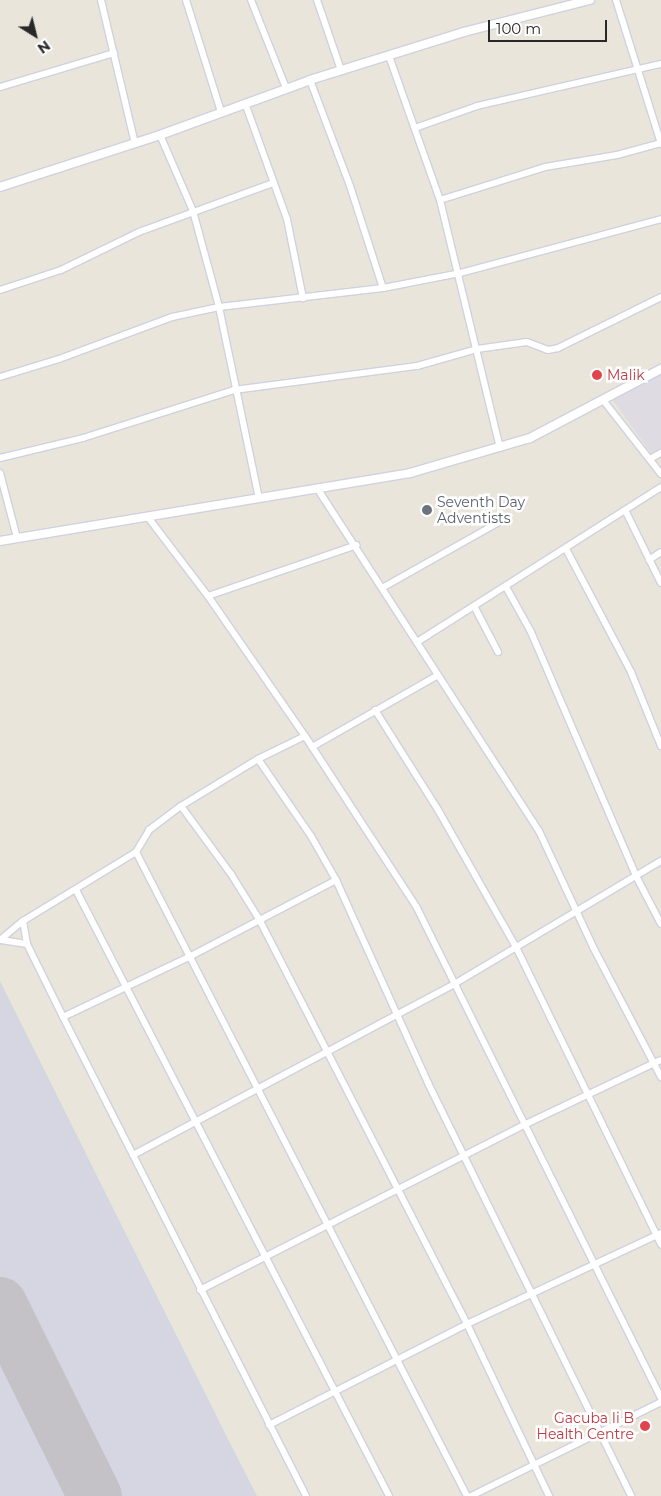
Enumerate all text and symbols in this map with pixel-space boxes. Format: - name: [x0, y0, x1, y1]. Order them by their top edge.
- north arrow: [10, 10, 60, 60]
- scale bar: [491, 10, 610, 42]
- text: 100 m: [496, 19, 541, 38]
- text: N: [34, 37, 54, 58]
- place label: Malik: [607, 367, 645, 383]
- marker: Malik: [591, 369, 603, 381]
- place label: Seventh Day Adventists: [437, 494, 525, 526]
- marker: Seventh Day Adventists: [421, 504, 433, 516]
- place label: Gacuba Ii B Health Centre: [537, 1410, 634, 1442]
- marker: Gacuba Ii B Health Centre: [638, 1419, 652, 1433]

